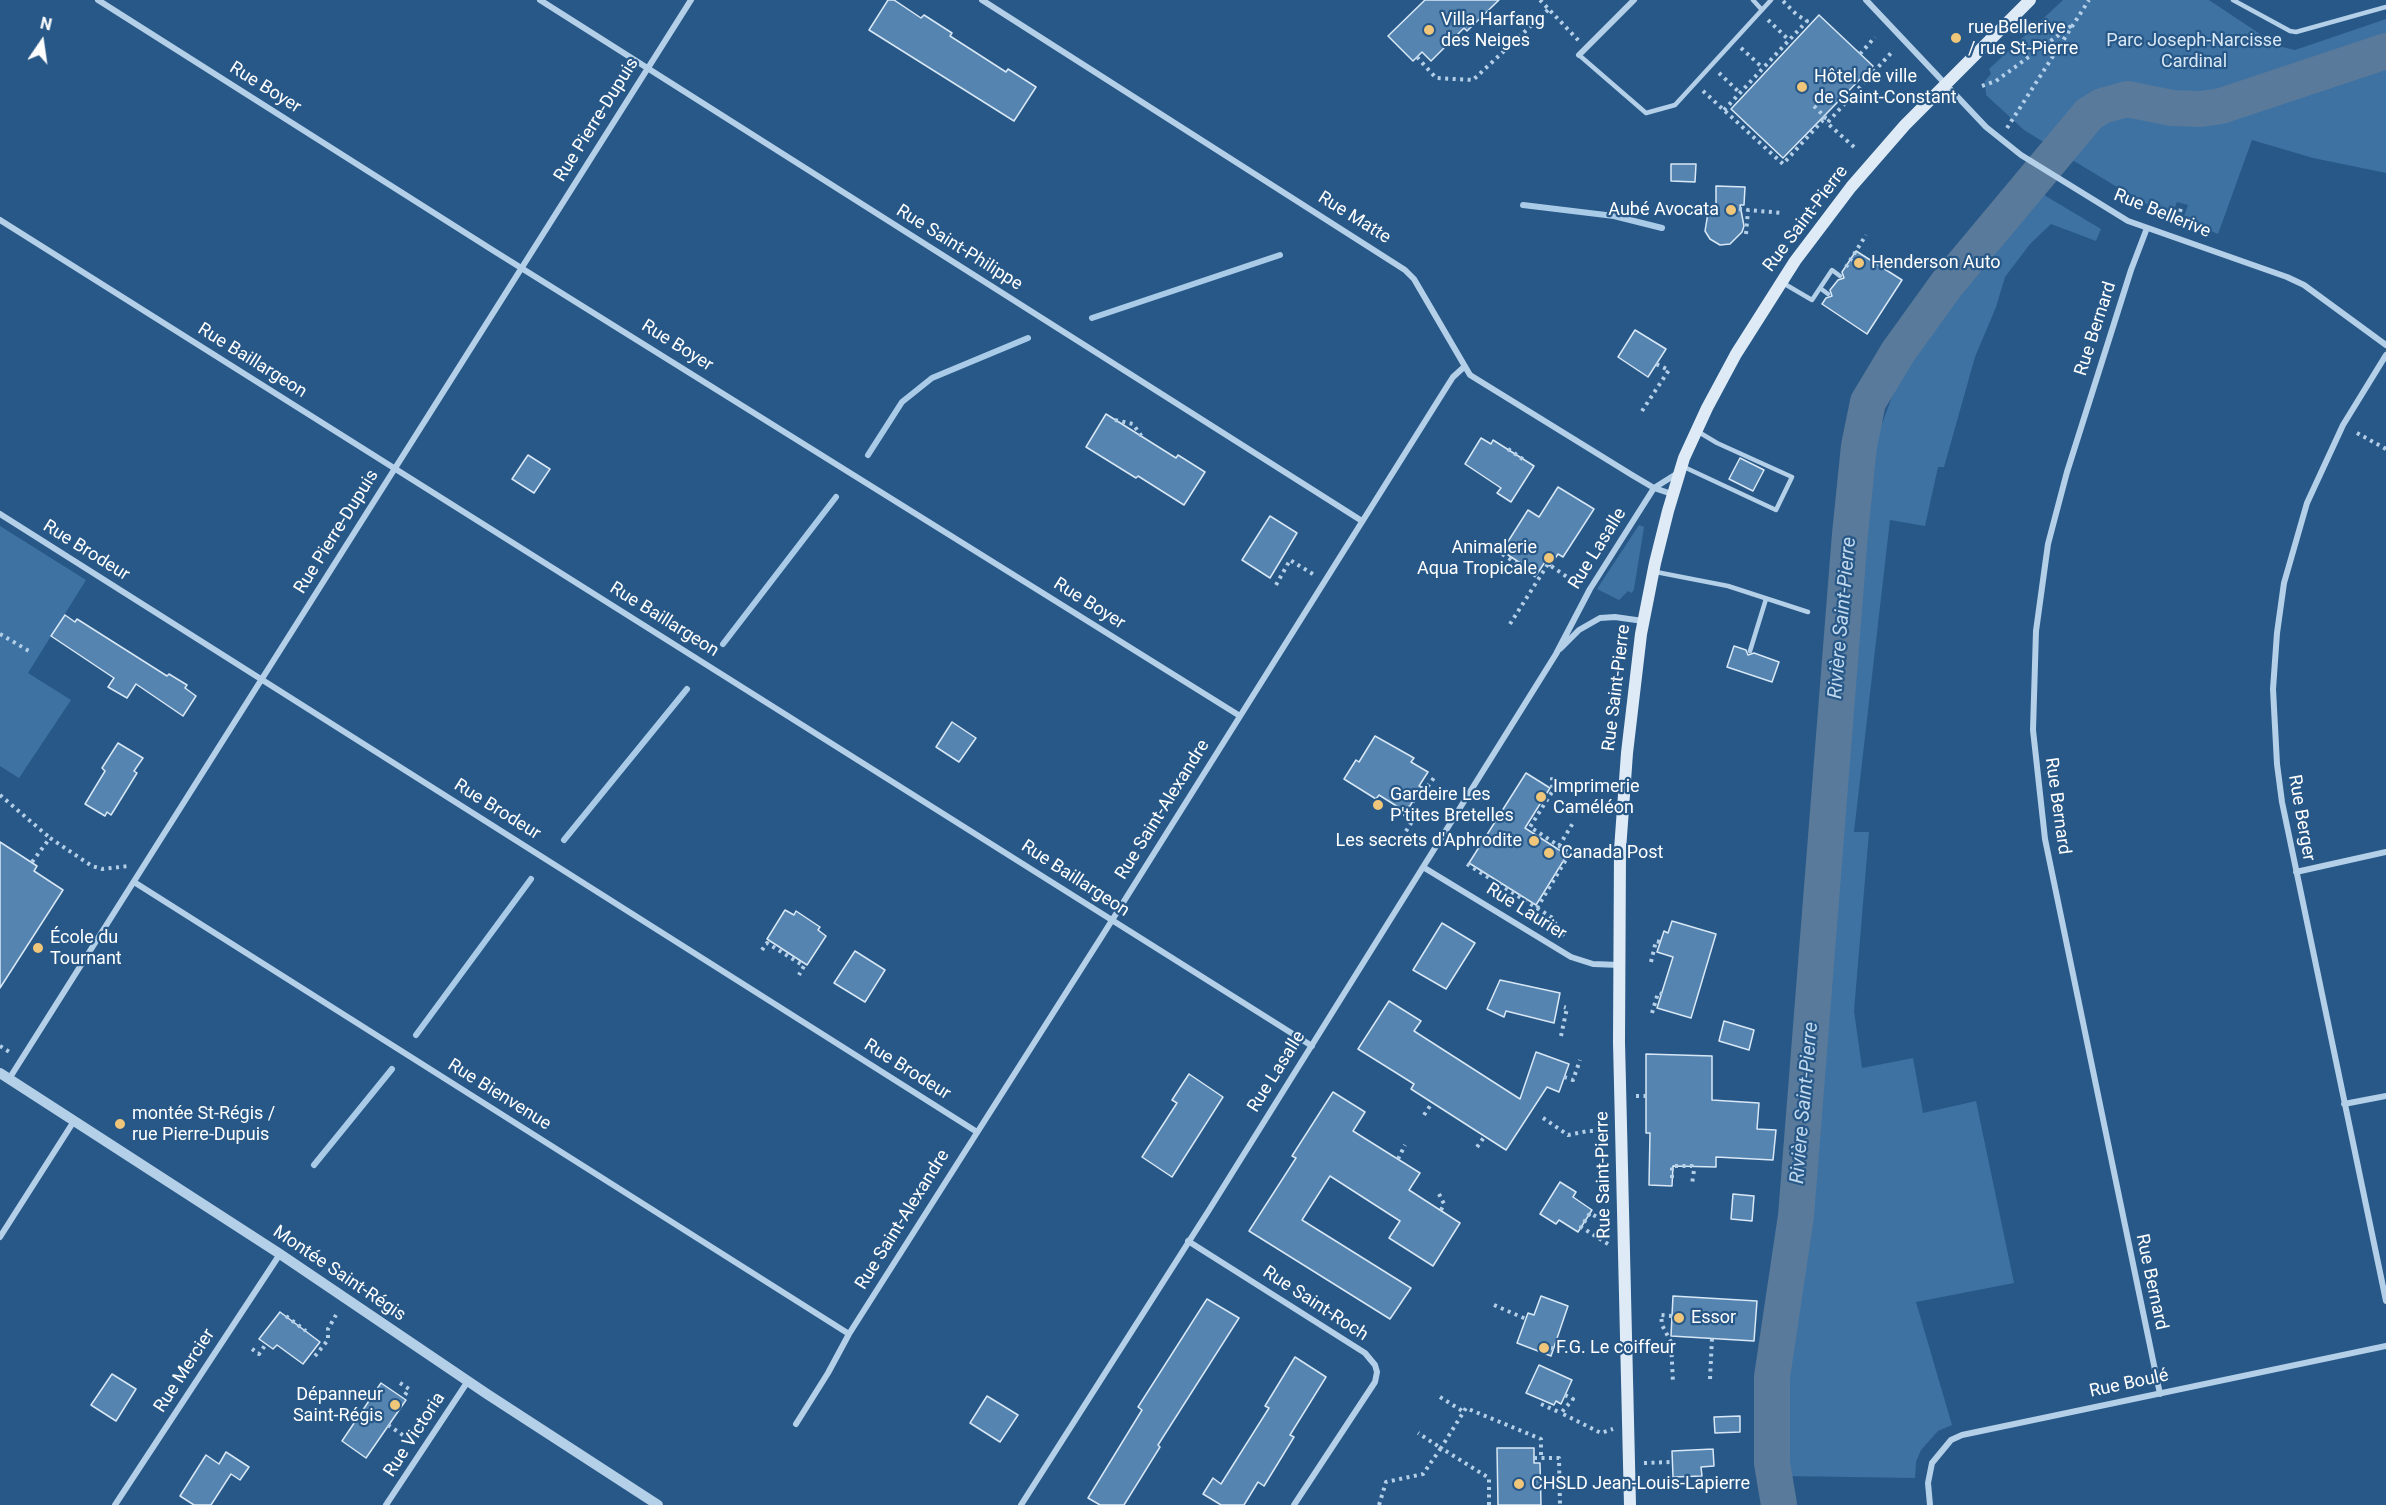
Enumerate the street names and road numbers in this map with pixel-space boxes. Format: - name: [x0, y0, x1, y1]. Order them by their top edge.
- street label: Rue Pierre-Dupuis: [550, 54, 644, 186]
- street label: Rue Boyer: [225, 58, 305, 118]
- street label: Rue Saint-Pierre: [1759, 162, 1853, 276]
- street label: Rue Bellerive: [2110, 185, 2214, 243]
- street label: Rue Matte: [1314, 187, 1394, 249]
- street label: Rue Saint-Philippe: [892, 200, 1026, 296]
- street label: Rue Bernard: [2071, 279, 2121, 379]
- street label: Rue Boyer: [637, 316, 717, 376]
- street label: Rue Baillargeon: [193, 319, 311, 403]
- street label: Rue Pierre-Dupuis: [290, 466, 384, 598]
- street label: Rue Lasalle: [1564, 504, 1632, 594]
- street label: Rue Brodeur: [39, 516, 133, 586]
- street label: Rue Boyer: [1049, 574, 1129, 634]
- street label: Rue Baillargeon: [605, 578, 723, 662]
- street label: Rue Saint-Pierre: [1599, 623, 1635, 753]
- street label: Rue Saint-Alexandre: [1111, 736, 1215, 884]
- street label: Rue Bernard: [2040, 756, 2074, 856]
- street label: Rue Berger: [2283, 773, 2319, 863]
- street label: Rue Brodeur: [450, 775, 544, 845]
- street label: Rue Baillargeon: [1017, 836, 1133, 922]
- street label: Rue Laurier: [1482, 879, 1570, 945]
- street label: Rue Lasalle: [1243, 1027, 1311, 1117]
- street label: Rue Brodeur: [860, 1035, 954, 1105]
- street label: Rue Bienvenue: [443, 1055, 555, 1135]
- street label: Rue Saint-Pierre: [1592, 1111, 1616, 1239]
- street label: Rue Saint-Alexandre: [851, 1146, 955, 1294]
- street label: Montée Saint-Régis: [269, 1222, 409, 1326]
- street label: Rue Bernard: [2130, 1232, 2172, 1332]
- street label: Rue Saint-Roch: [1258, 1262, 1372, 1346]
- street label: Rue Mercier: [150, 1325, 220, 1417]
- street label: Rue Boulé: [2087, 1365, 2171, 1403]
- street label: Rue Victoria: [380, 1389, 450, 1481]

